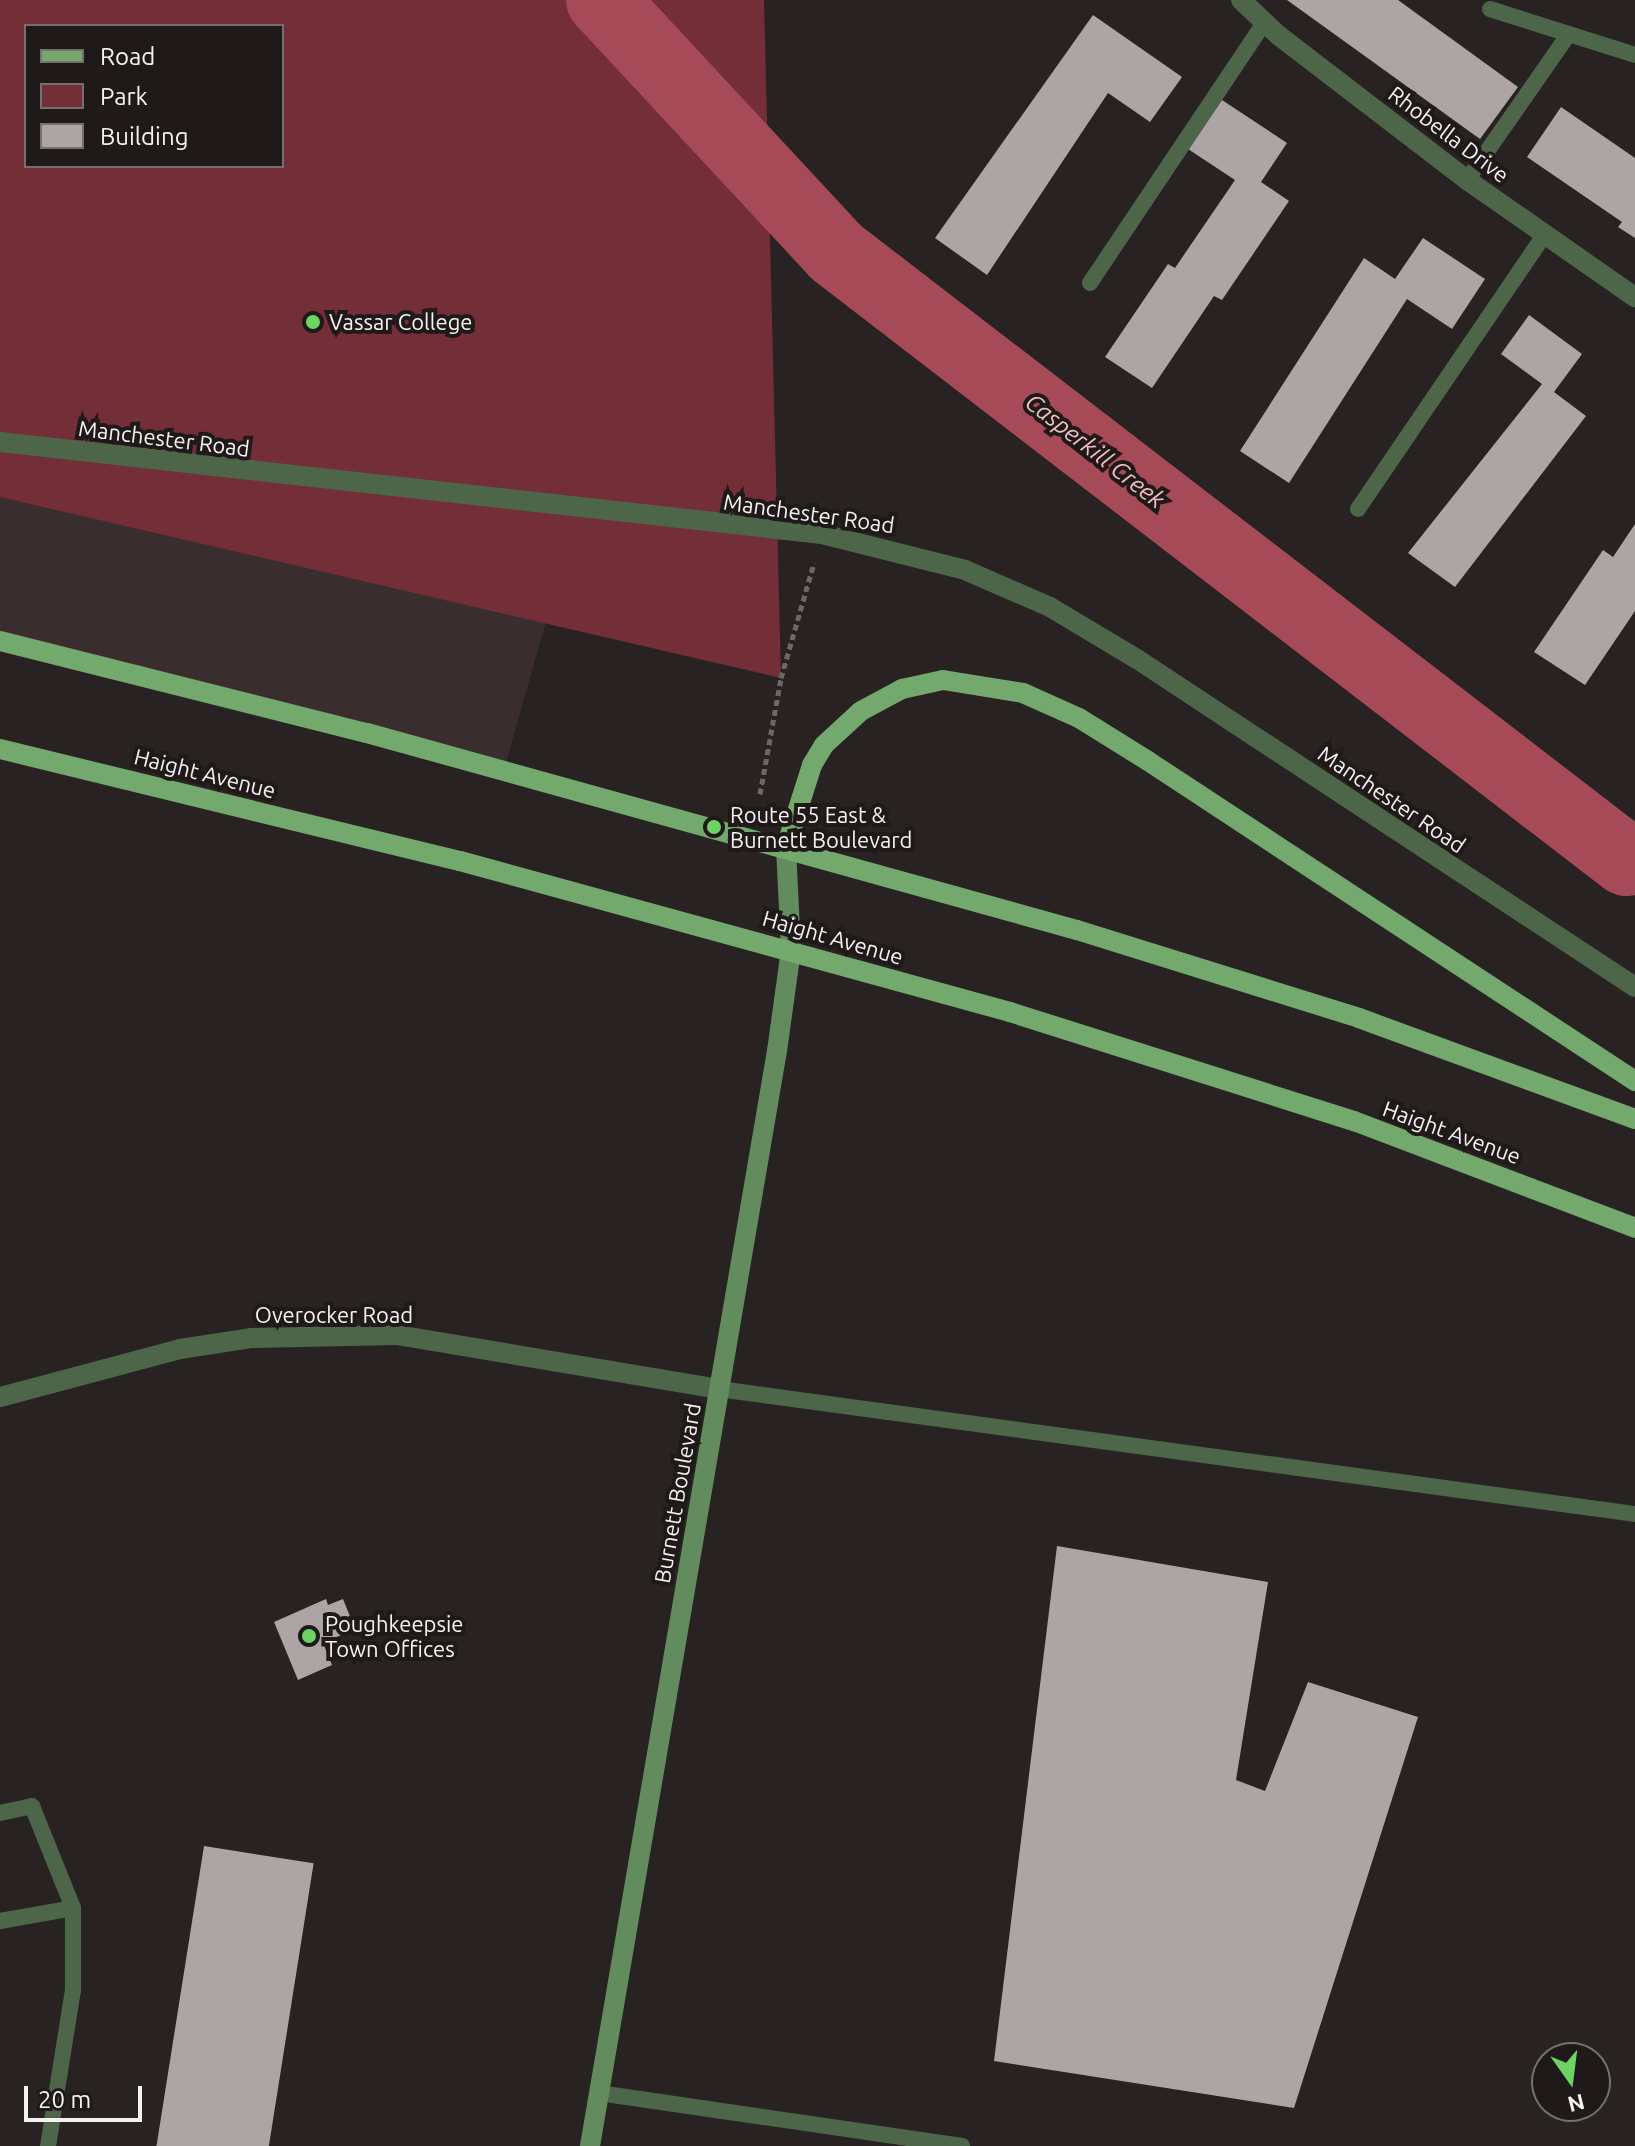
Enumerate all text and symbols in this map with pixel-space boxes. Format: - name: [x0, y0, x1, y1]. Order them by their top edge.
- legend: [24, 24, 284, 168]
- text: Road: [100, 43, 155, 70]
- street label: Rhobella Drive: [1384, 80, 1514, 188]
- text: Park: [100, 83, 148, 110]
- text: Building: [100, 123, 188, 150]
- place label: Vassar College: [329, 309, 472, 335]
- marker: Vassar College: [304, 313, 322, 331]
- water label: Casperkill Creek: [1019, 387, 1171, 515]
- street label: Manchester Road: [77, 414, 251, 462]
- street label: Manchester Road: [722, 488, 896, 538]
- street label: Manchester Road: [1313, 740, 1471, 858]
- street label: Haight Avenue: [131, 743, 279, 803]
- place label: Route 55 East & Burnett Boulevard: [730, 801, 912, 852]
- marker: Route 55 East & Burnett Boulevard: [705, 818, 723, 836]
- street label: Haight Avenue: [760, 904, 906, 970]
- street label: Haight Avenue: [1379, 1095, 1525, 1169]
- street label: Overocker Road: [255, 1302, 413, 1328]
- street label: Burnett Boulevard: [648, 1401, 706, 1585]
- place label: Poughkeepsie Town Offices: [325, 1610, 463, 1662]
- marker: Poughkeepsie Town Offices: [300, 1627, 318, 1645]
- north arrow: [1531, 2042, 1611, 2122]
- scale bar: [28, 2070, 146, 2120]
- text: 20 m: [38, 2086, 91, 2113]
- text: N: [1565, 2090, 1587, 2118]

